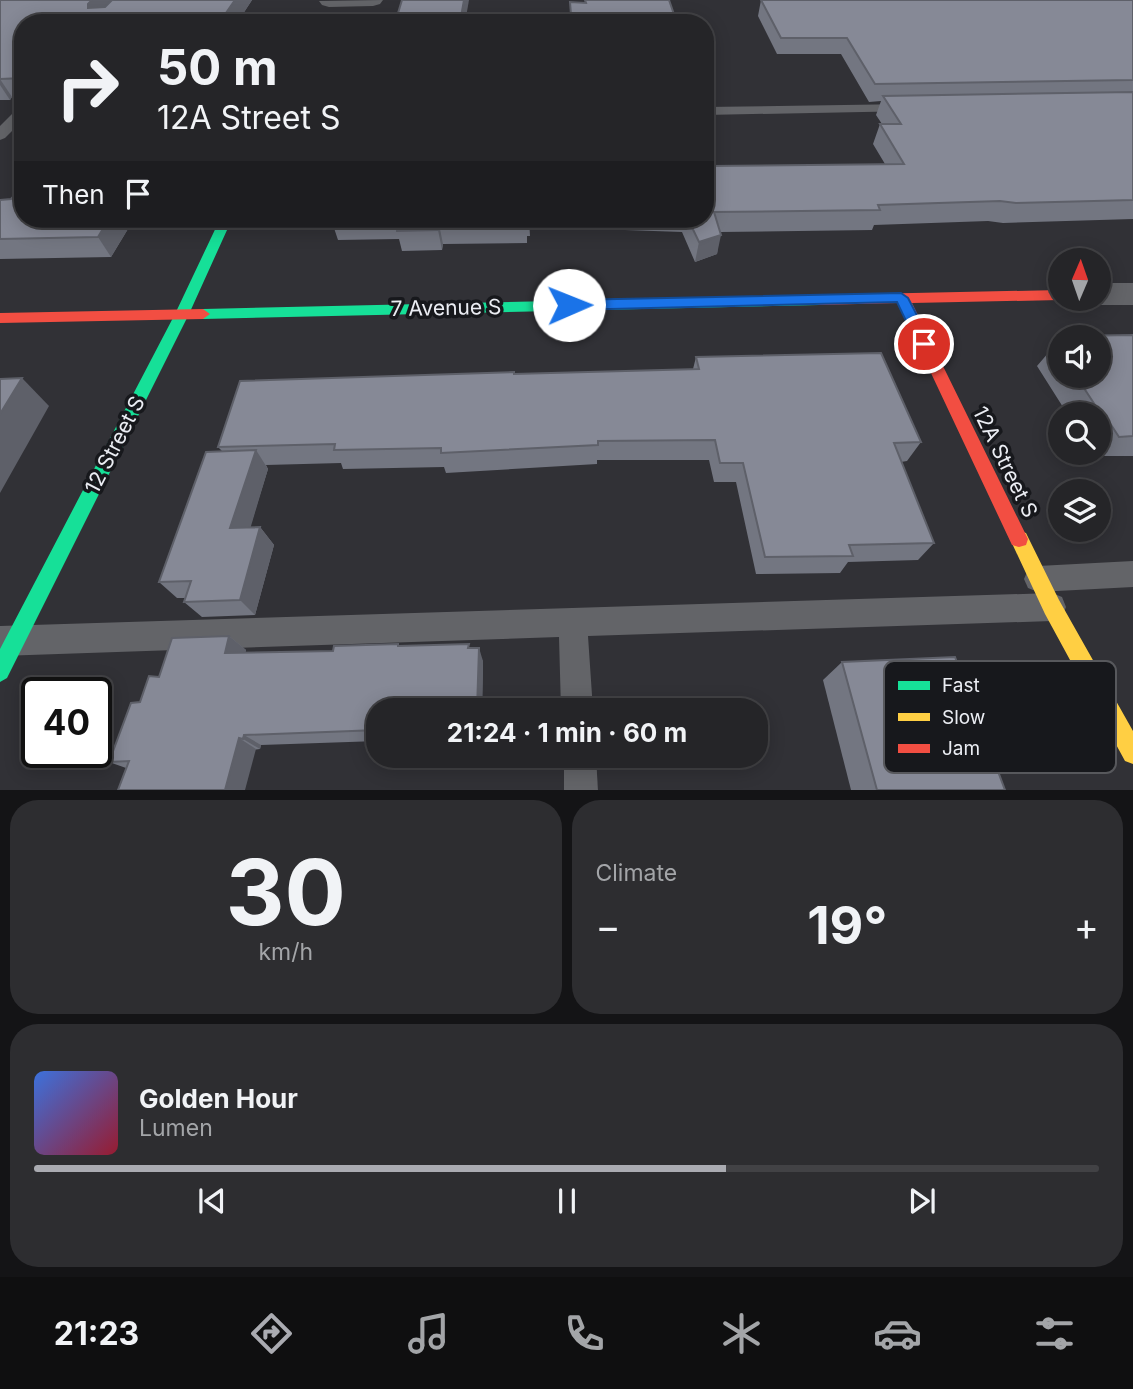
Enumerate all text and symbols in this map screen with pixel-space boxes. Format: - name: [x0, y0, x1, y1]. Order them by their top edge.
- text: 50 m: [157, 38, 278, 97]
- icon: right: [42, 42, 133, 133]
- text: 12A Street S: [157, 98, 340, 137]
- icon: arrive: [119, 175, 157, 213]
- text: Then: [42, 179, 105, 210]
- north arrow: [1048, 248, 1111, 312]
- map controls: [1048, 248, 1111, 542]
- position arrow: [532, 268, 606, 342]
- street label: 7 Avenue S: [390, 294, 502, 321]
- pin: [894, 314, 954, 374]
- icon: arrive: [905, 325, 943, 363]
- button: sound: [1048, 325, 1111, 388]
- street label: 12 Street S: [79, 392, 150, 498]
- street label: 12A Street S: [968, 402, 1043, 521]
- button: search: [1048, 402, 1111, 465]
- button: layers: [1048, 479, 1111, 542]
- legend: [884, 661, 1116, 773]
- text: Fast: [942, 674, 980, 697]
- speed limit sign: 40: [21, 677, 112, 768]
- text: Slow: [942, 706, 985, 729]
- text: 21:24 · 1 min · 60 m: [447, 717, 687, 748]
- text: Jam: [942, 737, 980, 760]
- text: 30: [226, 837, 346, 947]
- text: Climate: [596, 859, 677, 887]
- text: 19°: [807, 894, 887, 957]
- text: −: [596, 903, 621, 949]
- text: +: [1074, 903, 1099, 949]
- text: km/h: [258, 938, 313, 966]
- text: Golden Hour: [139, 1083, 298, 1114]
- text: Lumen: [139, 1114, 213, 1142]
- icon: previous: [193, 1182, 231, 1220]
- icon: pause: [548, 1182, 586, 1220]
- icon: next: [903, 1182, 941, 1220]
- icon: directions: [247, 1309, 296, 1358]
- icon: music: [404, 1309, 453, 1358]
- icon: phone: [560, 1309, 609, 1358]
- icon: climate: [717, 1309, 766, 1358]
- icon: car: [873, 1309, 922, 1358]
- icon: filters: [1030, 1309, 1079, 1358]
- text: 21:23: [54, 1314, 139, 1353]

